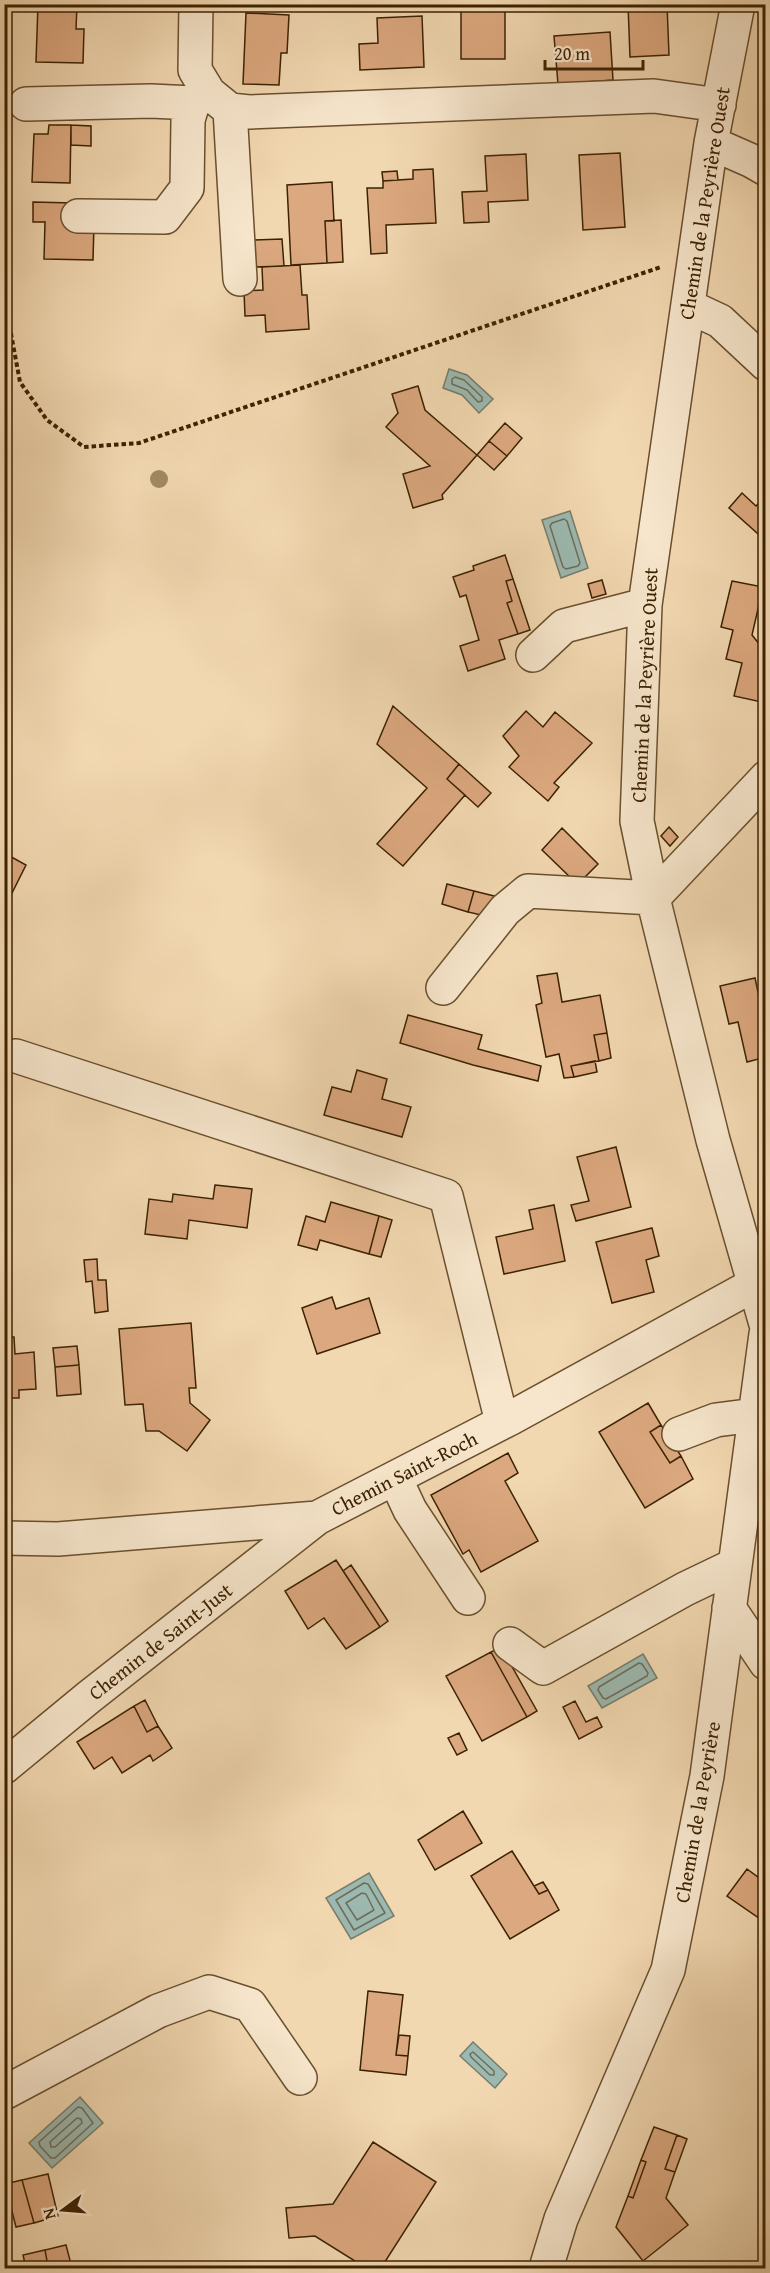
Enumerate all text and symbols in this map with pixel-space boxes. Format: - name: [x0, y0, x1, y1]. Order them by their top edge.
- scale bar: [545, 33, 642, 71]
- text: 20 m: [554, 40, 590, 67]
- street label: Chemin de la Peyrière Ouest: [671, 84, 737, 322]
- street label: Chemin de la Peyrière Ouest: [623, 567, 665, 803]
- street label: Chemin Saint-Roch: [326, 1424, 482, 1522]
- street label: Chemin de Saint-Just: [82, 1576, 238, 1706]
- street label: Chemin de la Peyrière: [667, 1719, 727, 1905]
- north arrow: [33, 2180, 93, 2240]
- text: N: [35, 2205, 62, 2223]

